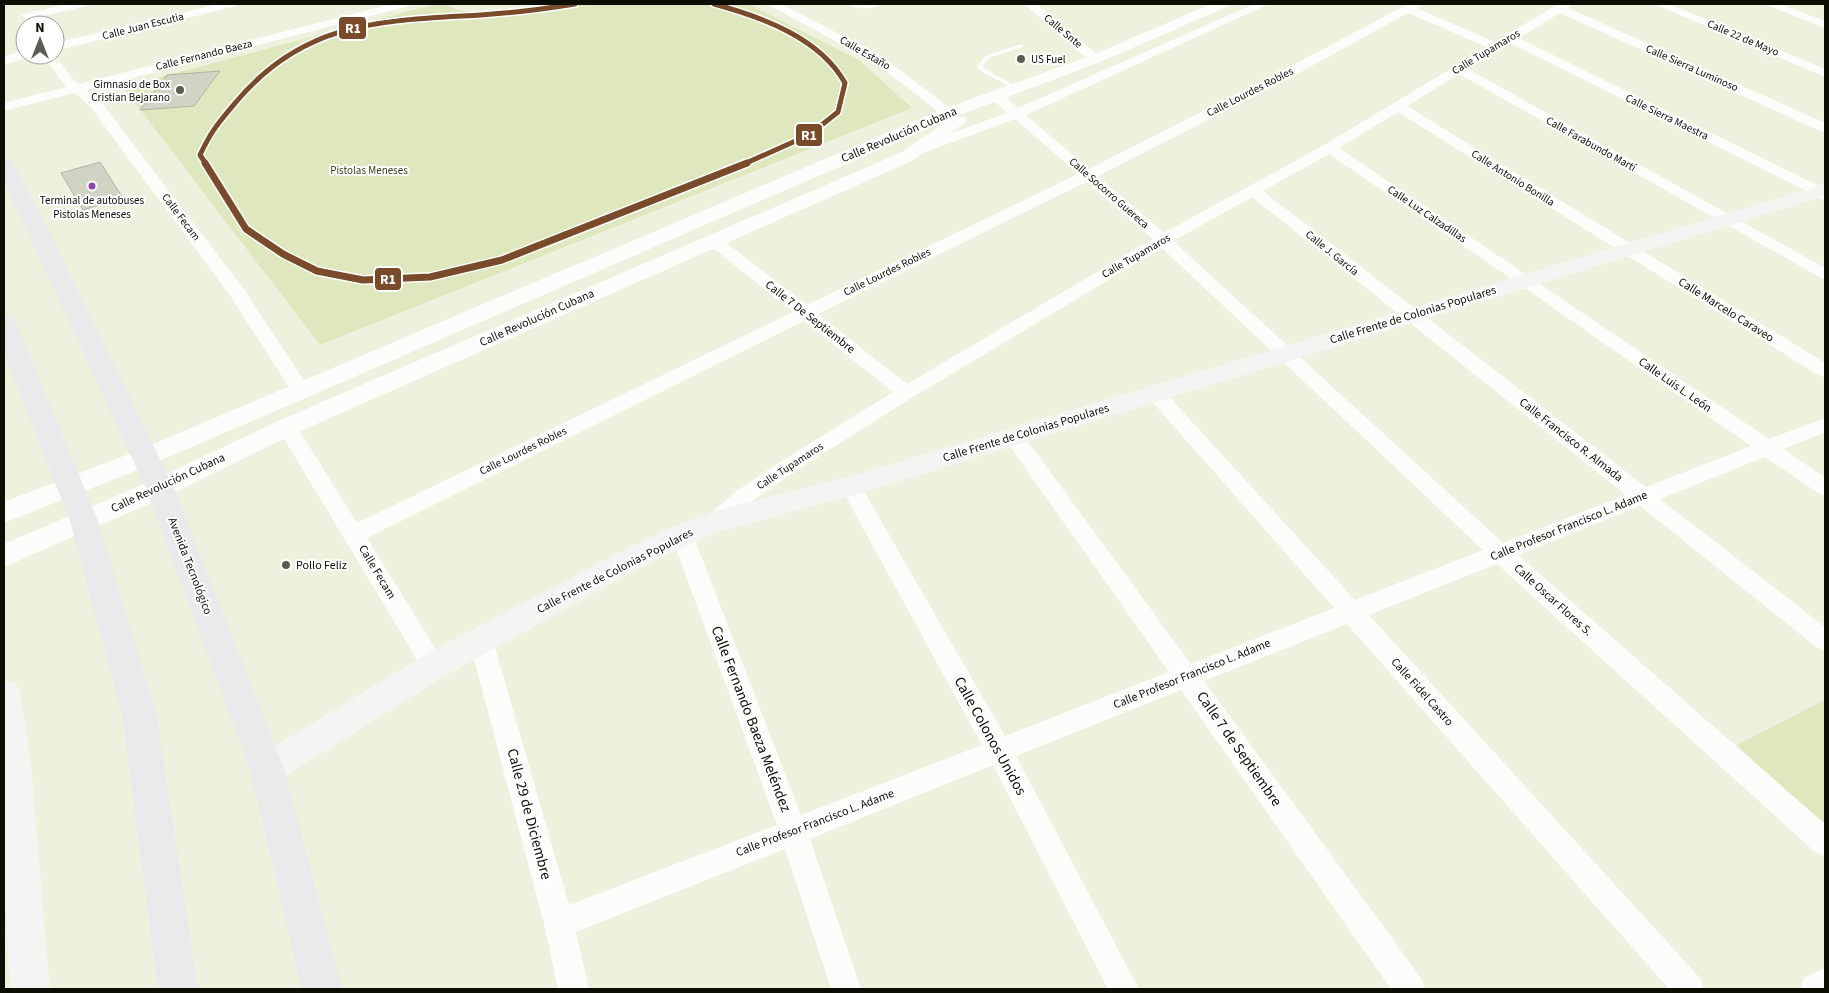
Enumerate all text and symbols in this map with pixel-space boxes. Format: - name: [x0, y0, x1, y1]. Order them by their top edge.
- street label: Calle Juan Escutia: [101, 9, 185, 43]
- street label: Calle Snte: [1041, 10, 1086, 52]
- north arrow: [15, 15, 65, 65]
- line badge: R1: [338, 16, 367, 40]
- street label: Calle 22 de Mayo: [1705, 16, 1781, 60]
- text: N: [35, 18, 45, 38]
- text: R1: [345, 19, 361, 39]
- street label: Calle Tupamaros: [1449, 26, 1523, 78]
- street label: Calle Estaño: [837, 32, 893, 74]
- street label: Calle Fernando Baeza: [154, 36, 254, 74]
- street label: Calle Sierra Luminoso: [1643, 41, 1741, 95]
- place label: US Fuel: [1031, 52, 1066, 67]
- marker: US Fuel: [1015, 53, 1027, 65]
- street label: Calle Lourdes Robles: [1204, 63, 1296, 120]
- place label: Gimnasio de Box Cristian Bejarano: [91, 77, 170, 105]
- marker: Gimnasio de Box Cristian Bejarano: [174, 84, 186, 96]
- street label: Calle Sierra Maestra: [1623, 90, 1711, 144]
- street label: Calle Revolución Cubana: [839, 103, 959, 167]
- street label: Calle Farabundo Martí: [1543, 113, 1639, 175]
- line badge: R1: [795, 123, 823, 147]
- text: R1: [801, 126, 817, 146]
- street label: Calle Antonio Bonilla: [1468, 146, 1558, 210]
- street label: Calle Socorro Guereca: [1066, 154, 1152, 232]
- park label: Pistolas Meneses: [330, 163, 408, 178]
- marker: Terminal de autobuses Pistolas Meneses: [87, 181, 97, 191]
- street label: Calle Luz Calzadillas: [1385, 182, 1470, 246]
- street label: Calle Fecam: [158, 190, 204, 244]
- place label: Terminal de autobuses Pistolas Meneses: [40, 193, 145, 222]
- street label: Calle J. García: [1302, 227, 1362, 279]
- street label: Calle Tupamaros: [1099, 230, 1173, 282]
- street label: Calle Lourdes Robles: [841, 244, 934, 300]
- line badge: R1: [374, 267, 402, 291]
- text: R1: [380, 270, 396, 290]
- street label: Calle Marcelo Caraveo: [1675, 274, 1777, 346]
- street label: Calle 7 De Septiembre: [761, 276, 859, 358]
- street label: Calle Frente de Colonias Populares: [1328, 282, 1498, 348]
- street label: Calle Revolución Cubana: [477, 285, 597, 351]
- street label: Calle Luis L. León: [1635, 353, 1715, 417]
- street label: Calle Francisco R. Almada: [1515, 394, 1627, 486]
- street label: Calle Frente de Colonias Populares: [941, 400, 1111, 466]
- street label: Calle Lourdes Robles: [477, 423, 570, 479]
- street label: Calle Tupamaros: [754, 439, 827, 493]
- street label: Calle Revolución Cubana: [108, 449, 228, 517]
- street label: Calle Profesor Francisco L. Adame: [1488, 487, 1650, 565]
- street label: Avenida Tecnológico: [164, 515, 216, 617]
- street label: Calle Frente de Colonias Populares: [534, 524, 696, 618]
- street label: Calle Fecam: [354, 542, 400, 602]
- place label: Pollo Feliz: [296, 557, 347, 574]
- marker: Pollo Feliz: [280, 559, 292, 571]
- street label: Calle Oscar Flores S.: [1510, 560, 1596, 640]
- street label: Calle Fernando Baeza Meléndez: [706, 623, 796, 815]
- street label: Calle Profesor Francisco L. Adame: [1111, 635, 1273, 713]
- street label: Calle Fidel Castro: [1387, 654, 1457, 730]
- street label: Calle Colonos Unidos: [949, 673, 1031, 799]
- street label: Calle 7 de Septiembre: [1191, 687, 1287, 811]
- street label: Calle 29 de Diciembre: [501, 746, 557, 882]
- street label: Calle Profesor Francisco L. Adame: [733, 785, 897, 861]

